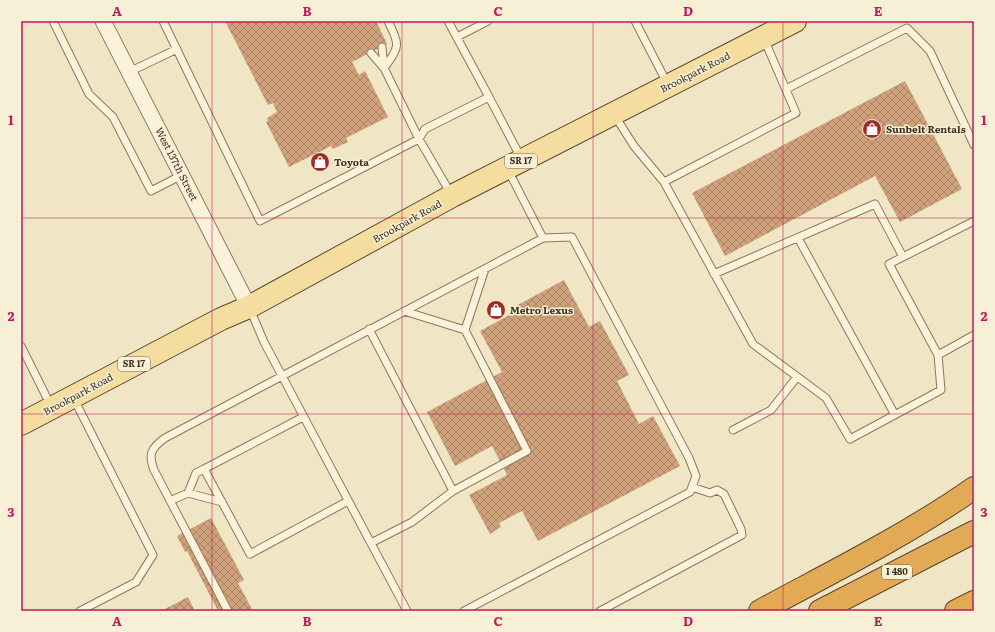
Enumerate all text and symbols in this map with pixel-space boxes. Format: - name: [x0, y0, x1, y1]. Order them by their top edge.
- text: A: [112, 1, 122, 20]
- text: B: [303, 1, 312, 20]
- text: C: [493, 1, 503, 20]
- text: D: [683, 1, 693, 20]
- text: E: [874, 1, 883, 20]
- street label: Brookpark Road: [657, 47, 733, 96]
- text: 1: [8, 110, 14, 129]
- text: 1: [981, 110, 987, 129]
- shop icon: Sunbelt Rentals: [861, 118, 883, 140]
- place label: Sunbelt Rentals: [886, 121, 966, 136]
- street label: West 137th Street: [152, 124, 203, 203]
- shop icon: Toyota: [309, 151, 331, 173]
- place label: Toyota: [334, 154, 369, 169]
- road number: SR 17: [505, 154, 537, 168]
- street label: Brookpark Road: [369, 195, 444, 246]
- shop icon: Metro Lexus: [485, 299, 507, 321]
- place label: Metro Lexus: [510, 302, 573, 317]
- text: 2: [8, 306, 15, 325]
- text: 2: [981, 306, 988, 325]
- road number: SR 17: [118, 357, 150, 371]
- street label: Brookpark Road: [40, 369, 115, 418]
- text: 3: [7, 502, 15, 521]
- text: 3: [980, 502, 988, 521]
- road number: I 480: [882, 565, 912, 579]
- text: A: [112, 611, 122, 630]
- text: B: [303, 611, 312, 630]
- text: C: [493, 611, 503, 630]
- text: D: [683, 611, 693, 630]
- text: E: [874, 611, 883, 630]

